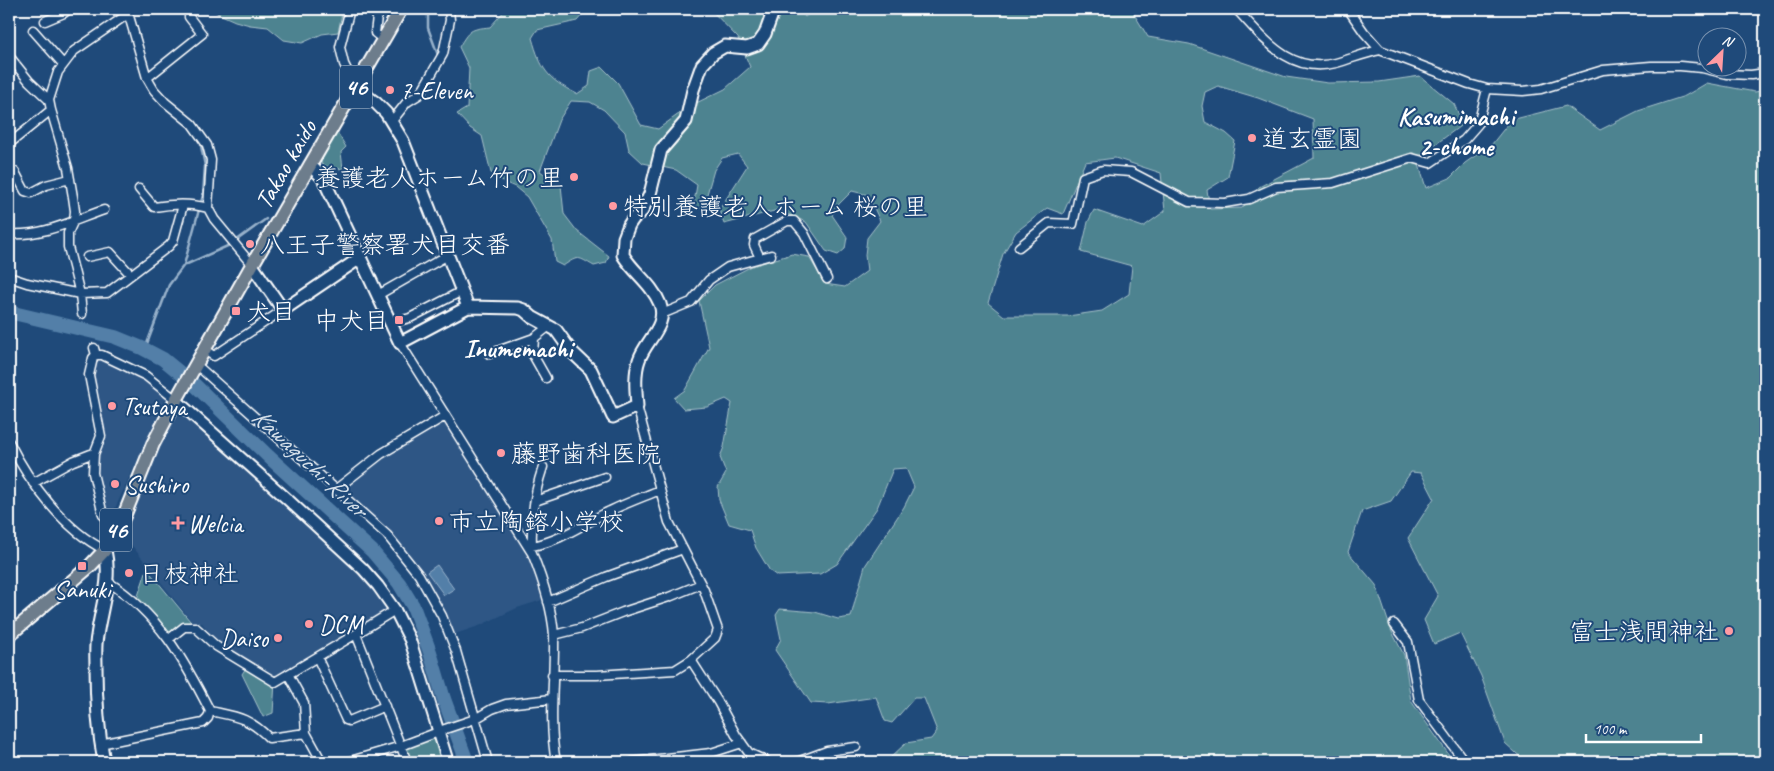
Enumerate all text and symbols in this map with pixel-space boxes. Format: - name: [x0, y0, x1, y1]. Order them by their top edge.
- north arrow: [1696, 28, 1746, 78]
- text: N: [1720, 31, 1737, 51]
- road number: 46: [340, 65, 372, 108]
- place label: 7-Eleven: [400, 75, 474, 107]
- marker: 7-Eleven: [384, 84, 396, 96]
- district label: Kasumimachi 2-chome: [1398, 100, 1517, 163]
- street label: Takao kaido: [248, 113, 325, 215]
- place label: 道玄霊園: [1262, 123, 1362, 155]
- marker: 道玄霊園: [1246, 132, 1258, 144]
- place label: 養護老人ホーム竹の里: [315, 162, 564, 194]
- marker: 養護老人ホーム竹の里: [568, 171, 580, 183]
- place label: 特別養護老人ホーム 桜の里: [623, 191, 928, 223]
- marker: 特別養護老人ホーム 桜の里: [607, 200, 619, 212]
- place label: 八王子警察署犬目交番: [260, 229, 510, 261]
- marker: 八王子警察署犬目交番: [244, 238, 256, 250]
- place label: 犬目: [246, 296, 296, 328]
- marker: 犬目: [230, 305, 242, 317]
- place label: 中犬目: [314, 305, 389, 337]
- marker: 中犬目: [393, 314, 405, 326]
- district label: Inumemachi: [464, 332, 576, 365]
- place label: Tsutaya: [122, 391, 189, 423]
- marker: Tsutaya: [106, 400, 118, 412]
- water label: Kawaguchi-River: [245, 400, 377, 527]
- place label: 藤野歯科医院: [511, 438, 661, 470]
- marker: 藤野歯科医院: [495, 447, 507, 459]
- place label: Sushiro: [125, 469, 189, 501]
- marker: Sushiro: [109, 478, 121, 490]
- place label: 市立陶鎔小学校: [449, 506, 624, 538]
- road number: 46: [100, 508, 132, 552]
- place label: Welcia: [188, 508, 245, 540]
- marker: 市立陶鎔小学校: [433, 515, 445, 527]
- marker: Welcia: [172, 517, 184, 529]
- place label: 日枝神社: [139, 558, 239, 590]
- marker: Sanuki: [76, 560, 88, 572]
- marker: 日枝神社: [123, 567, 135, 579]
- place label: Sanuki: [53, 574, 114, 606]
- place label: DCM: [319, 609, 365, 641]
- place label: 富士浅間神社: [1569, 616, 1719, 648]
- marker: DCM: [303, 618, 315, 630]
- place label: Daiso: [221, 623, 269, 655]
- marker: 富士浅間神社: [1723, 625, 1735, 637]
- marker: Daiso: [272, 632, 284, 644]
- scale bar: [1586, 711, 1702, 743]
- text: 100 m: [1594, 720, 1628, 739]

